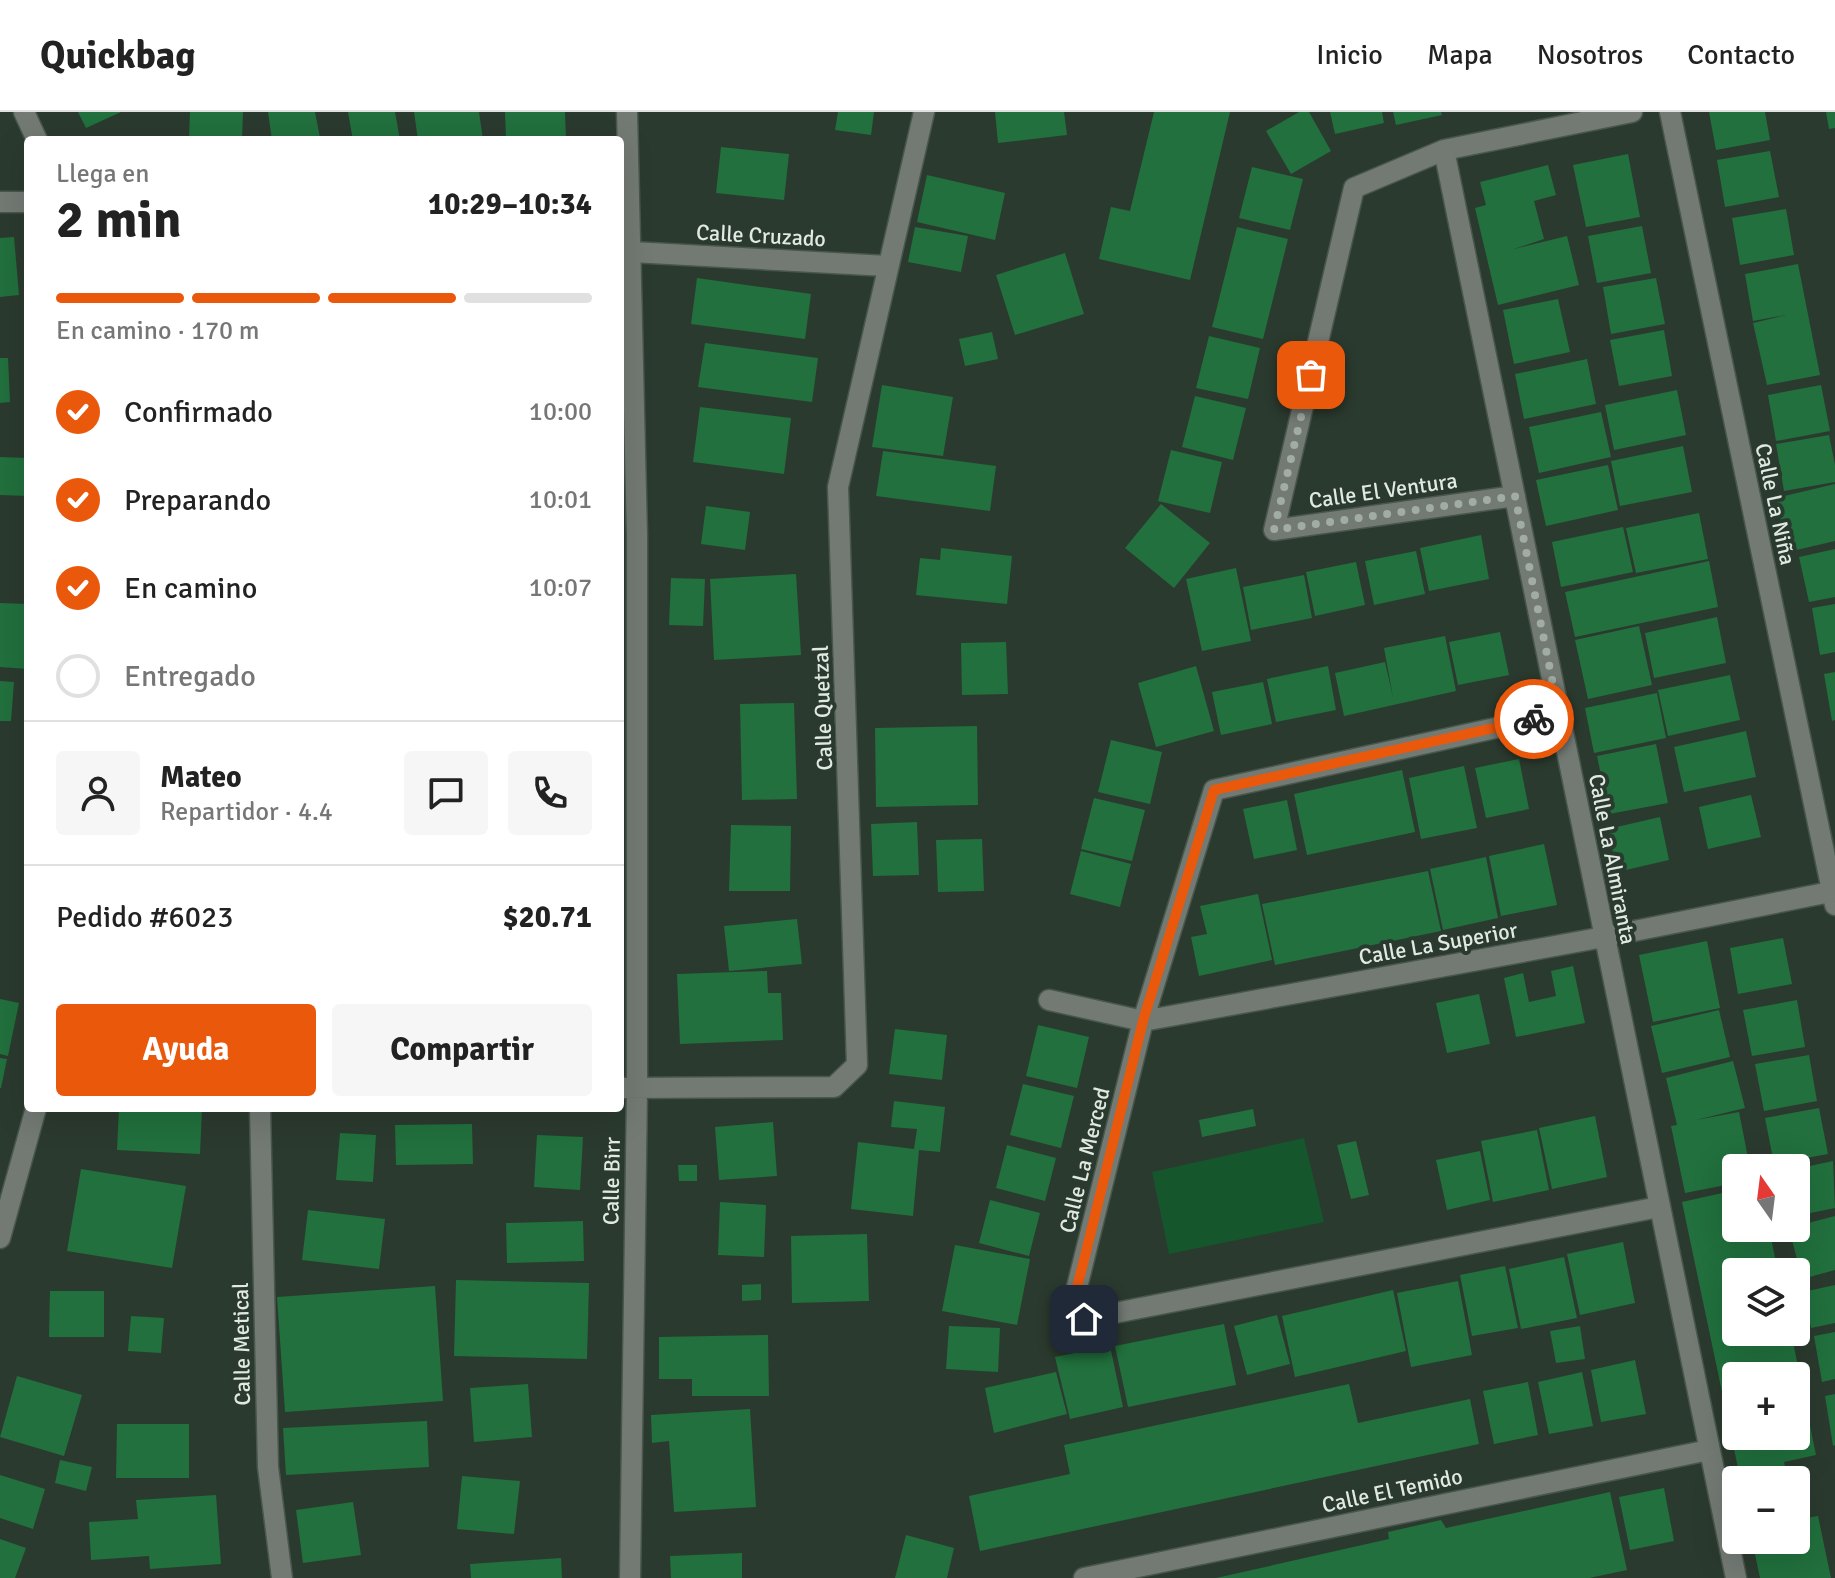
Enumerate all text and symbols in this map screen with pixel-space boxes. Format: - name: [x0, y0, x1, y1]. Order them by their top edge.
- text: Quickbag: [40, 32, 196, 79]
- text: Inicio: [1316, 38, 1383, 72]
- text: Mapa: [1427, 38, 1493, 72]
- text: Nosotros: [1537, 38, 1643, 72]
- text: Contacto: [1687, 38, 1795, 72]
- text: Llega en: [56, 158, 150, 190]
- text: 10:29–10:34: [428, 186, 592, 223]
- text: 2 min: [56, 188, 182, 252]
- street label: Calle Cruzado: [695, 219, 827, 252]
- text: En camino · 170 m: [56, 315, 259, 347]
- pin: [1277, 341, 1345, 409]
- icon: bag: [1289, 353, 1333, 397]
- icon: check: [56, 390, 100, 434]
- text: Confirmado: [124, 394, 273, 431]
- text: 10:00: [529, 396, 592, 428]
- street label: Calle La Niña: [1749, 441, 1802, 568]
- street label: Calle El Ventura: [1307, 467, 1459, 514]
- icon: check: [56, 478, 100, 522]
- text: Preparando: [124, 482, 271, 519]
- text: 10:01: [529, 484, 592, 516]
- icon: check: [56, 566, 100, 610]
- text: En camino: [124, 570, 257, 607]
- text: 10:07: [529, 572, 592, 604]
- street label: Calle Quetzal: [807, 645, 838, 771]
- text: Entregado: [124, 658, 256, 695]
- courier: [1494, 679, 1574, 759]
- icon: bike: [1512, 697, 1556, 741]
- button: person: [56, 751, 140, 835]
- button: chat: [404, 751, 488, 835]
- button: phone: [508, 751, 592, 835]
- text: Mateo: [160, 759, 242, 796]
- street label: Calle La Almiranta: [1583, 772, 1642, 947]
- text: Repartidor · 4.4: [160, 796, 333, 828]
- text: Pedido #6023: [56, 899, 233, 936]
- text: $20.71: [502, 899, 592, 936]
- street label: Calle La Superior: [1357, 916, 1520, 971]
- button: Ayuda: [56, 1004, 316, 1096]
- button: Compartir: [332, 1004, 592, 1096]
- street label: Calle La Merced: [1053, 1084, 1116, 1236]
- street label: Calle Birr: [597, 1137, 626, 1225]
- north arrow: [1722, 1154, 1810, 1242]
- map controls: [1722, 1154, 1810, 1554]
- button: layers: [1722, 1258, 1810, 1346]
- street label: Calle Metical: [227, 1282, 256, 1406]
- pin: [1050, 1285, 1118, 1353]
- icon: home: [1062, 1297, 1106, 1341]
- button: +: [1722, 1362, 1810, 1450]
- street label: Calle El Temido: [1319, 1462, 1465, 1519]
- button: −: [1722, 1466, 1810, 1554]

